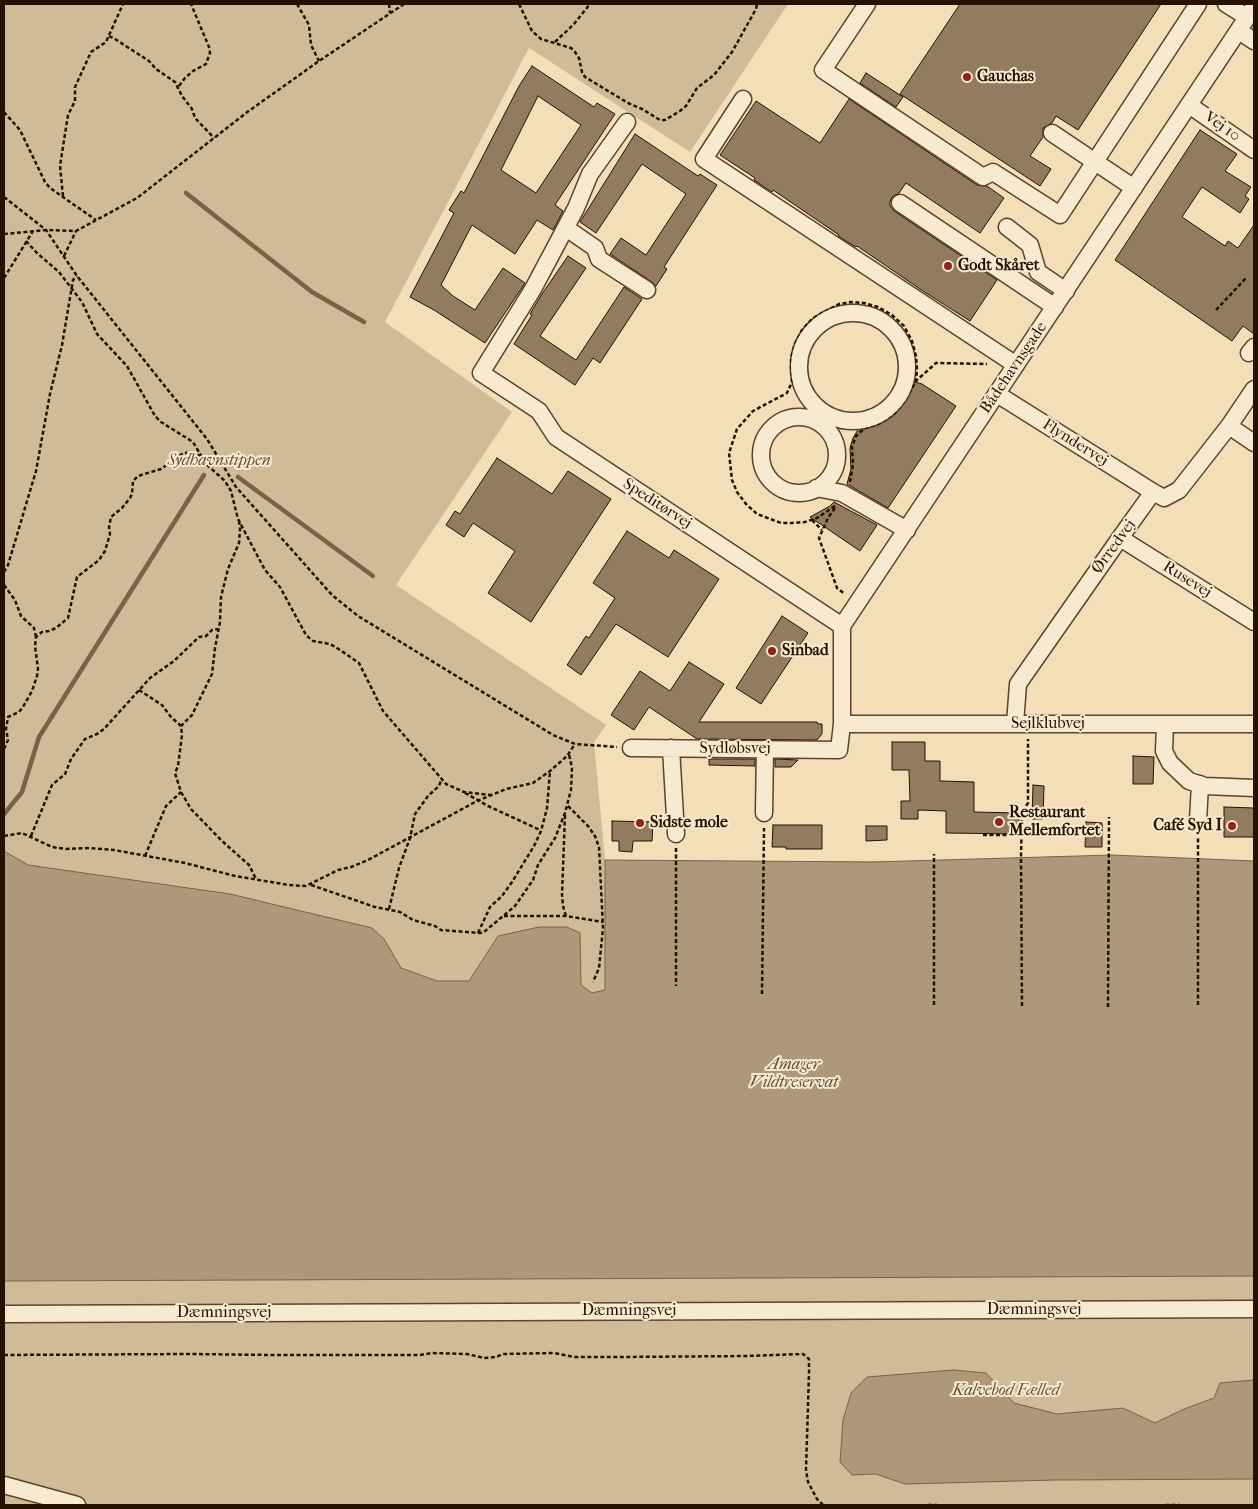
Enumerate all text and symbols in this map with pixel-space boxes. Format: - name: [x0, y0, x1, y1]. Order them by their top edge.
- place label: Gauchas: [977, 67, 1034, 87]
- marker: Gauchas: [961, 71, 973, 83]
- street label: Vej 10: [1200, 108, 1244, 146]
- place label: Godt Skåret: [958, 256, 1039, 276]
- marker: Godt Skåret: [942, 260, 954, 272]
- street label: Bådehavnsgade: [976, 319, 1052, 417]
- street label: Flyndervej: [1039, 415, 1111, 471]
- park label: Sydhavnstippen: [167, 451, 271, 471]
- street label: Speditørvej: [619, 475, 695, 533]
- street label: Ørredvej: [1088, 516, 1140, 578]
- street label: Rusevej: [1159, 558, 1215, 602]
- place label: Sinbad: [782, 641, 829, 661]
- marker: Sinbad: [766, 645, 778, 657]
- street label: Sejlklubvej: [1011, 714, 1085, 734]
- street label: Sydløbsvej: [700, 739, 770, 759]
- place label: Restaurant Mellemfortet: [1009, 803, 1100, 841]
- place label: Sidste mole: [650, 813, 728, 833]
- marker: Restaurant Mellemfortet: [993, 816, 1005, 828]
- place label: Café Syd I: [1153, 816, 1222, 836]
- marker: Sidste mole: [634, 817, 646, 829]
- marker: Café Syd I: [1226, 820, 1238, 832]
- park label: Amager Vildtreservat: [750, 1055, 838, 1093]
- street label: Dæmningsvej: [987, 1300, 1081, 1320]
- street label: Dæmningsvej: [582, 1301, 676, 1321]
- street label: Dæmningsvej: [177, 1303, 271, 1323]
- park label: Kalvebod Fælled: [952, 1381, 1060, 1401]

